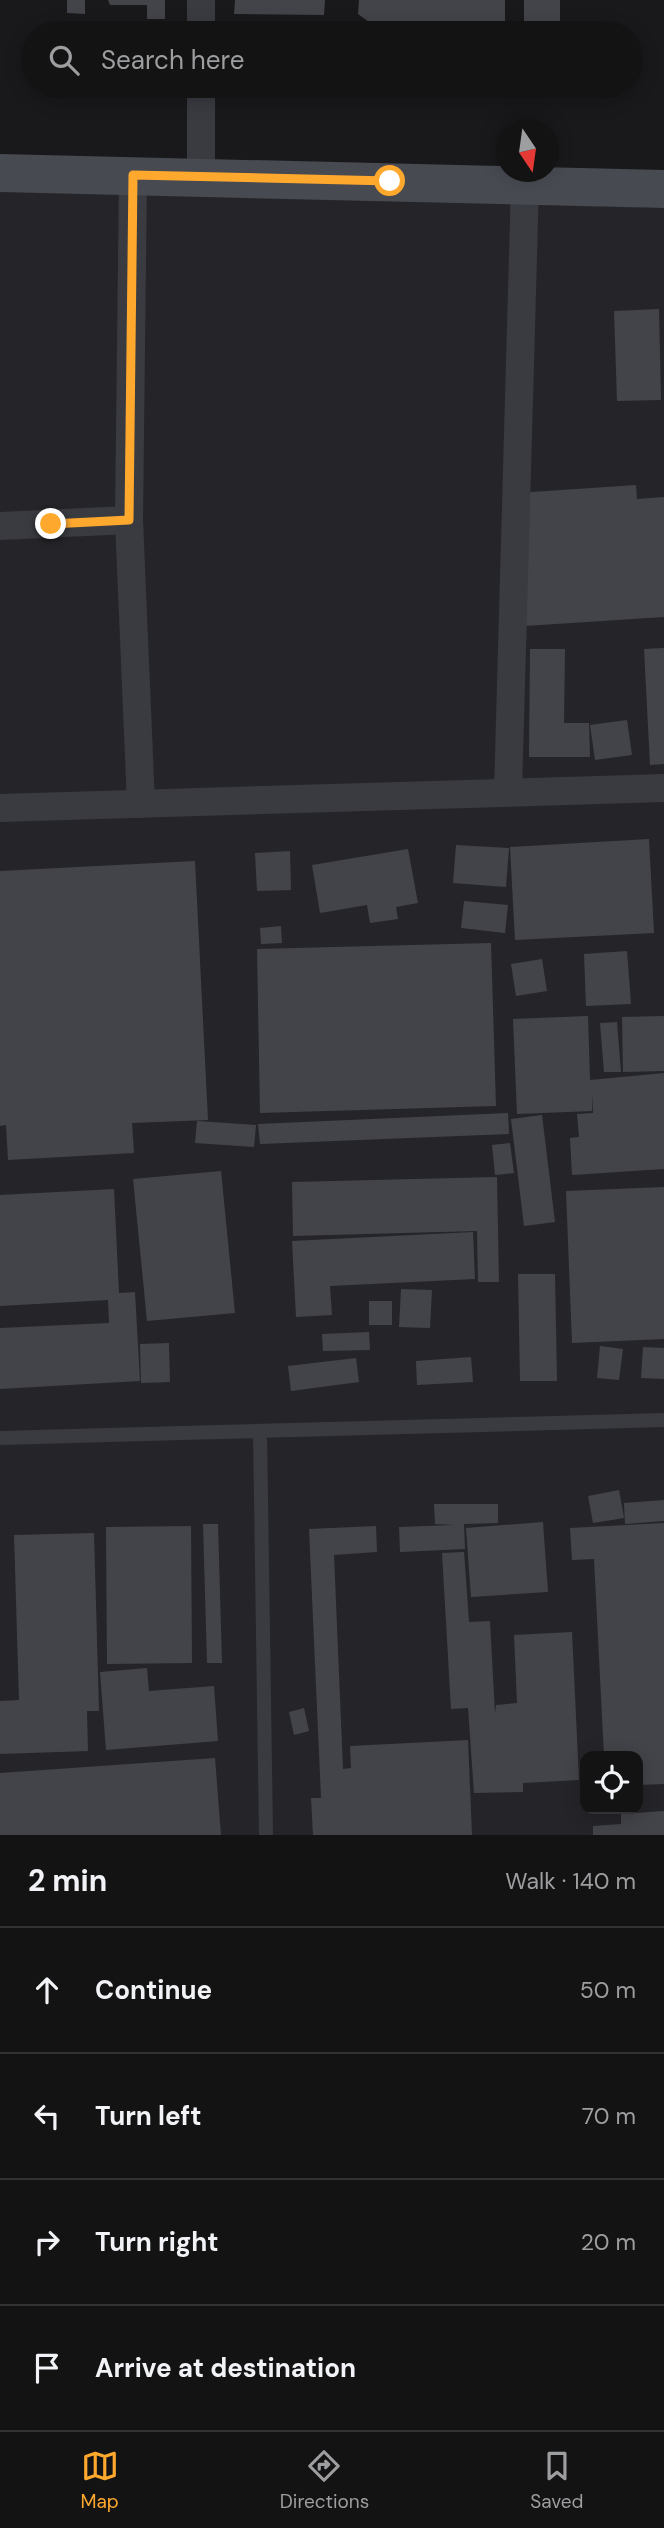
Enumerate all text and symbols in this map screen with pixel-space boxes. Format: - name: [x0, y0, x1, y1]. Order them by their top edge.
- search box: [21, 21, 643, 98]
- icon: search: [45, 41, 83, 79]
- text: Search here: [101, 43, 244, 77]
- north arrow: [496, 119, 559, 182]
- route start: [374, 165, 405, 196]
- route end: [35, 508, 66, 539]
- map controls: [580, 1751, 643, 1814]
- button: locate: [580, 1751, 643, 1814]
- text: 2 min: [28, 1861, 107, 1900]
- text: Walk · 140 m: [505, 1866, 636, 1896]
- icon: ahead: [28, 1971, 66, 2009]
- text: Continue: [95, 1973, 212, 2007]
- text: 50 m: [580, 1975, 636, 2005]
- icon: left: [28, 2097, 66, 2135]
- text: Turn left: [95, 2099, 202, 2133]
- text: 70 m: [582, 2101, 636, 2131]
- icon: right: [28, 2223, 66, 2261]
- text: Turn right: [95, 2225, 219, 2259]
- text: 20 m: [581, 2227, 636, 2257]
- icon: arrive: [28, 2349, 66, 2387]
- text: Arrive at destination: [95, 2351, 356, 2385]
- tab: Map: [81, 2447, 119, 2514]
- tab: Directions: [280, 2447, 369, 2514]
- tab: Saved: [530, 2447, 583, 2514]

